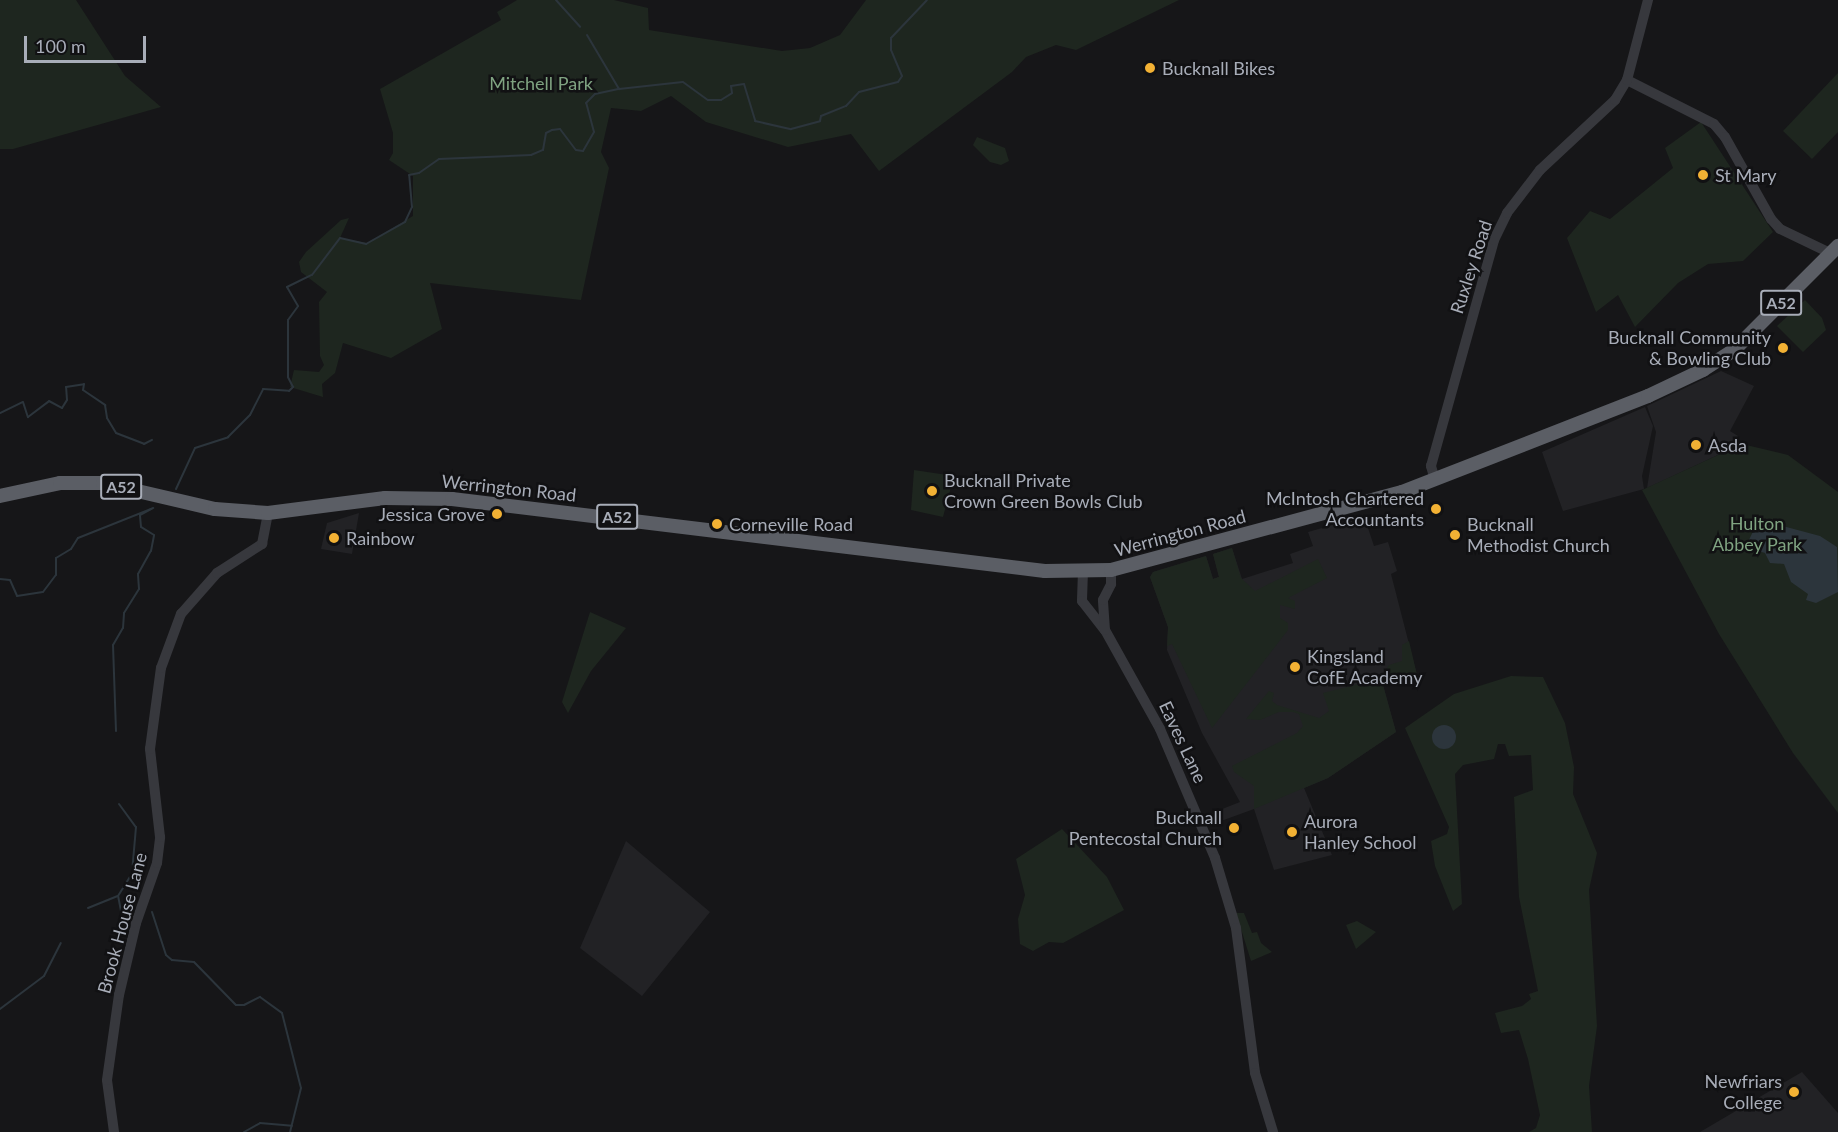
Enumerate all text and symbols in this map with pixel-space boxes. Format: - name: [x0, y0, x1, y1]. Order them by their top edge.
- scale bar: [27, 24, 148, 62]
- text: 100 m: [35, 35, 86, 57]
- place label: Bucknall Bikes: [1162, 57, 1275, 79]
- marker: Bucknall Bikes: [1143, 61, 1157, 75]
- park label: Mitchell Park: [489, 72, 593, 94]
- place label: St Mary: [1715, 164, 1777, 186]
- marker: St Mary: [1696, 168, 1710, 182]
- street label: Ruxley Road: [1446, 217, 1496, 317]
- road number: A52: [1760, 290, 1802, 316]
- place label: Bucknall Community & Bowling Club: [1608, 327, 1771, 370]
- marker: Bucknall Community & Bowling Club: [1776, 341, 1790, 355]
- place label: Asda: [1708, 434, 1747, 456]
- marker: Asda: [1689, 438, 1703, 452]
- street label: Werrington Road: [441, 470, 577, 506]
- place label: Bucknall Private Crown Green Bowls Club: [944, 470, 1143, 512]
- road number: A52: [100, 474, 142, 500]
- marker: Bucknall Private Crown Green Bowls Club: [925, 484, 939, 498]
- place label: McIntosh Chartered Accountants: [1266, 488, 1424, 530]
- marker: McIntosh Chartered Accountants: [1429, 502, 1443, 516]
- place label: Jessica Grove: [378, 503, 485, 525]
- road number: A52: [596, 504, 638, 530]
- street label: Werrington Road: [1112, 505, 1248, 561]
- marker: Jessica Grove: [490, 507, 504, 521]
- place label: Corneville Road: [729, 513, 853, 535]
- park label: Hulton Abbey Park: [1712, 513, 1802, 556]
- place label: Bucknall Methodist Church: [1467, 514, 1610, 556]
- marker: Corneville Road: [710, 517, 724, 531]
- place label: Rainbow: [346, 527, 415, 549]
- marker: Bucknall Methodist Church: [1448, 528, 1462, 542]
- marker: Rainbow: [327, 531, 341, 545]
- place label: Kingsland CofE Academy: [1307, 646, 1423, 688]
- marker: Kingsland CofE Academy: [1288, 660, 1302, 674]
- street label: Eaves Lane: [1155, 698, 1211, 786]
- place label: Bucknall Pentecostal Church: [1069, 807, 1222, 850]
- place label: Aurora Hanley School: [1304, 811, 1417, 854]
- marker: Bucknall Pentecostal Church: [1227, 821, 1241, 835]
- marker: Aurora Hanley School: [1285, 825, 1299, 839]
- street label: Brook House Lane: [93, 850, 151, 996]
- place label: Newfriars College: [1705, 1071, 1782, 1114]
- marker: Newfriars College: [1787, 1085, 1801, 1099]

